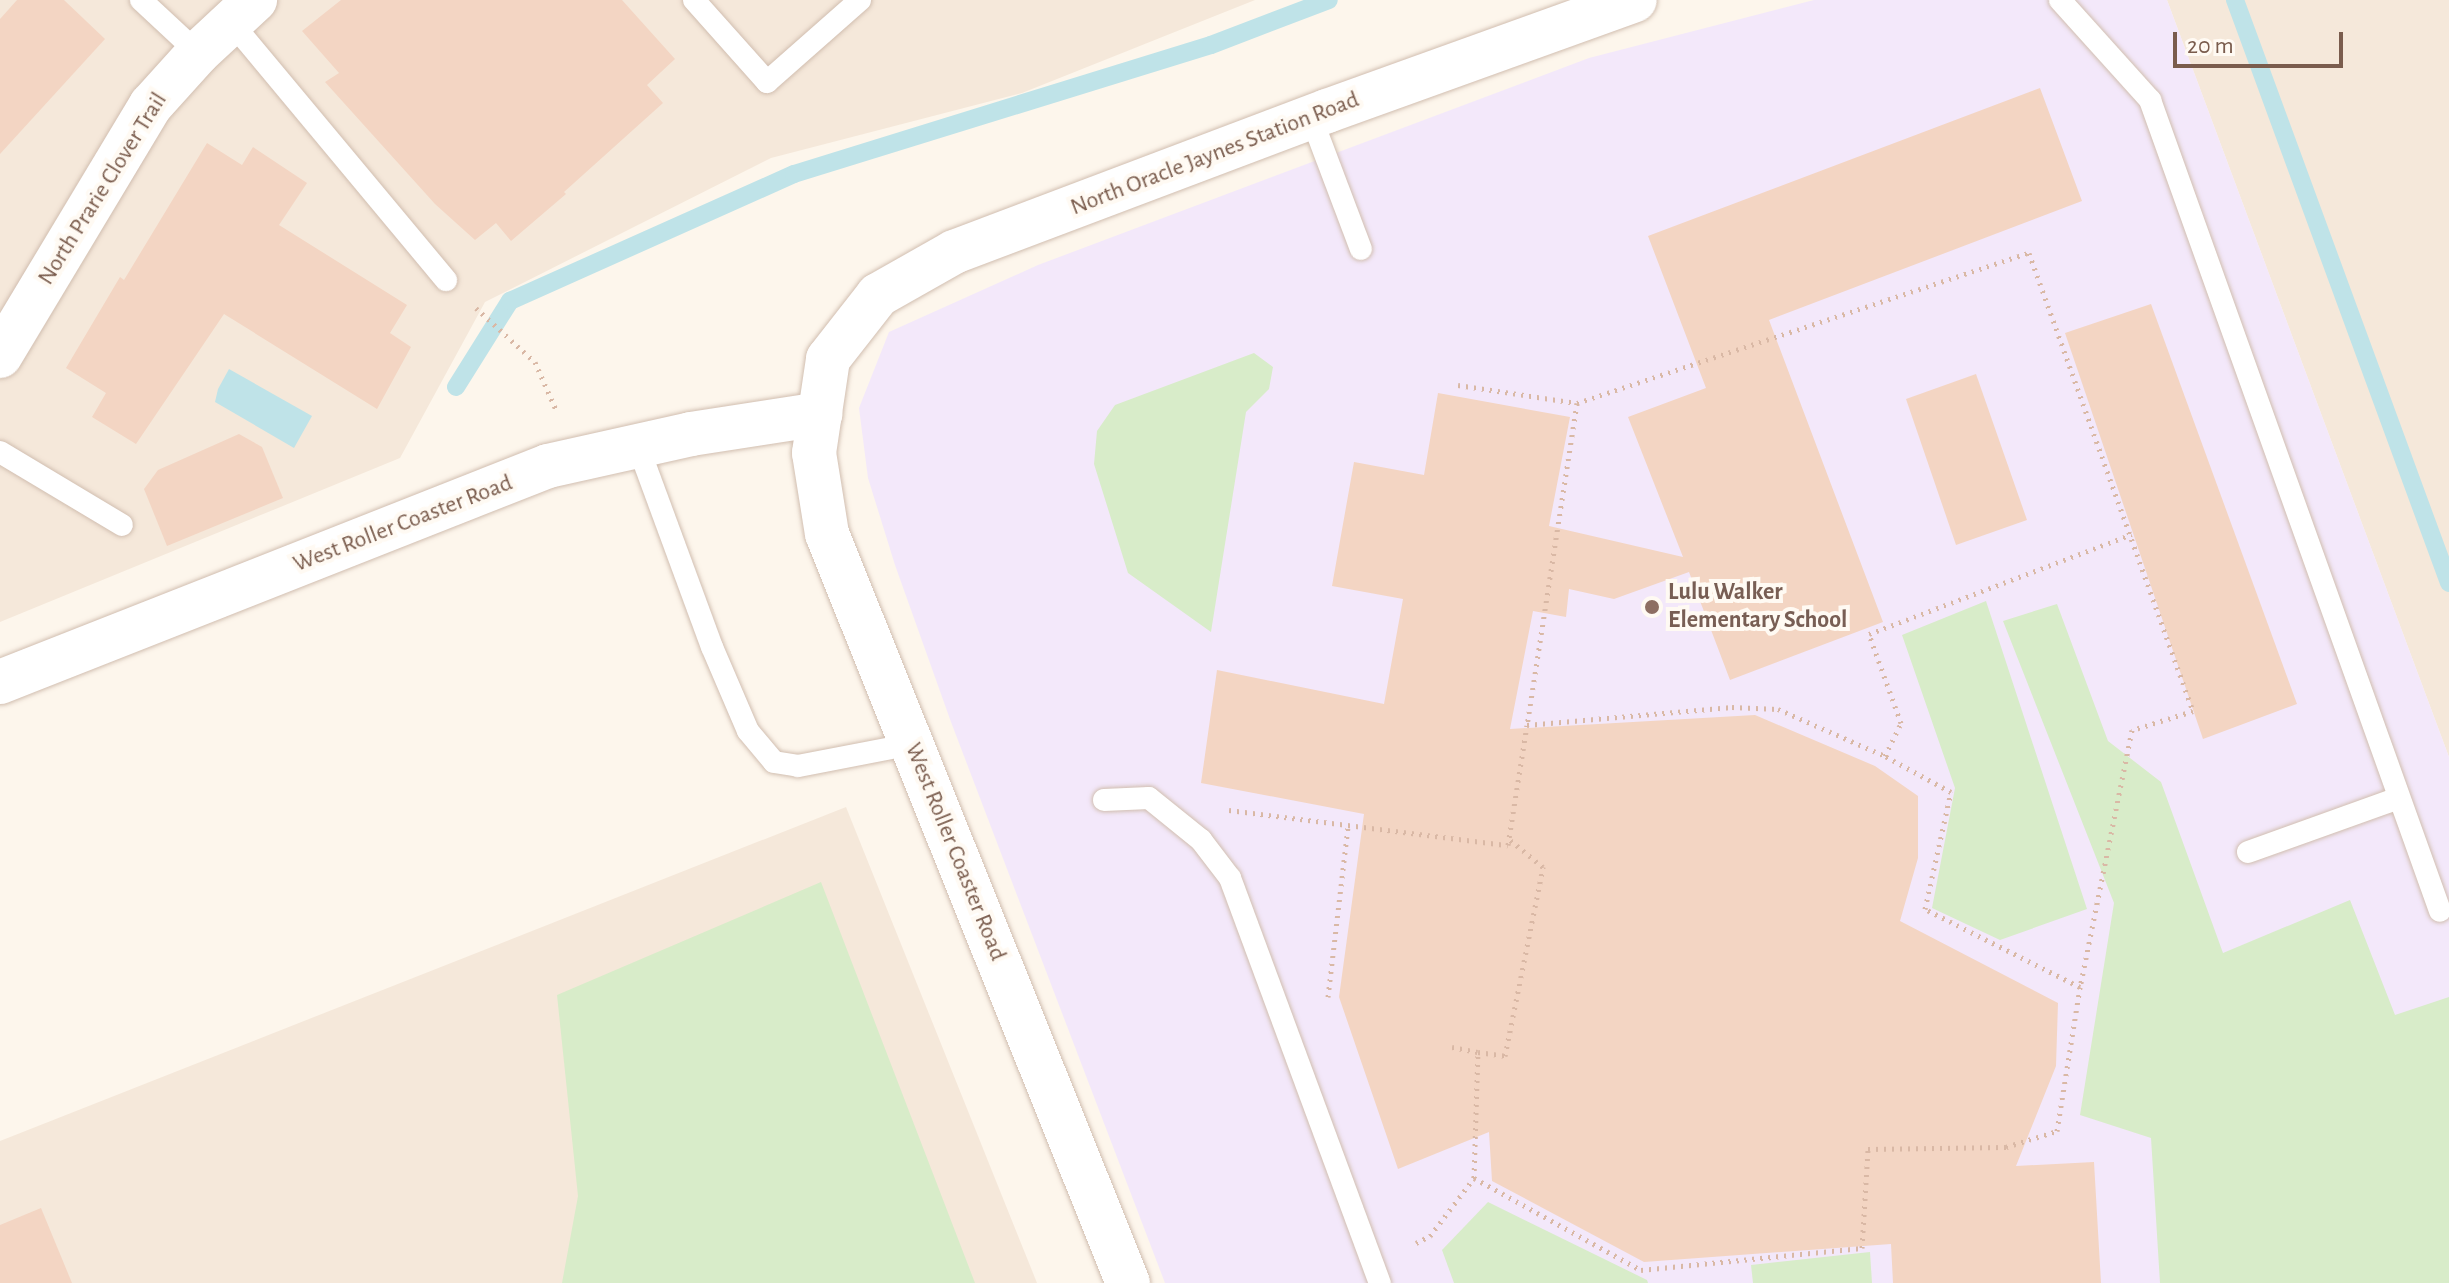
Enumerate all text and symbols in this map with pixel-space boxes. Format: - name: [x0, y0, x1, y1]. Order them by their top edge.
- scale bar: [2177, 16, 2347, 66]
- text: 20 m: [2187, 34, 2234, 58]
- street label: North Oracle Jaynes Station Road: [1067, 86, 1363, 222]
- street label: North Prarie Clover Trail: [32, 87, 174, 291]
- street label: West Roller Coaster Road: [289, 469, 517, 579]
- place label: Lulu Walker Elementary School: [1668, 579, 1847, 635]
- marker: Lulu Walker Elementary School: [1643, 598, 1661, 616]
- street label: West Roller Coaster Road: [898, 739, 1012, 965]

